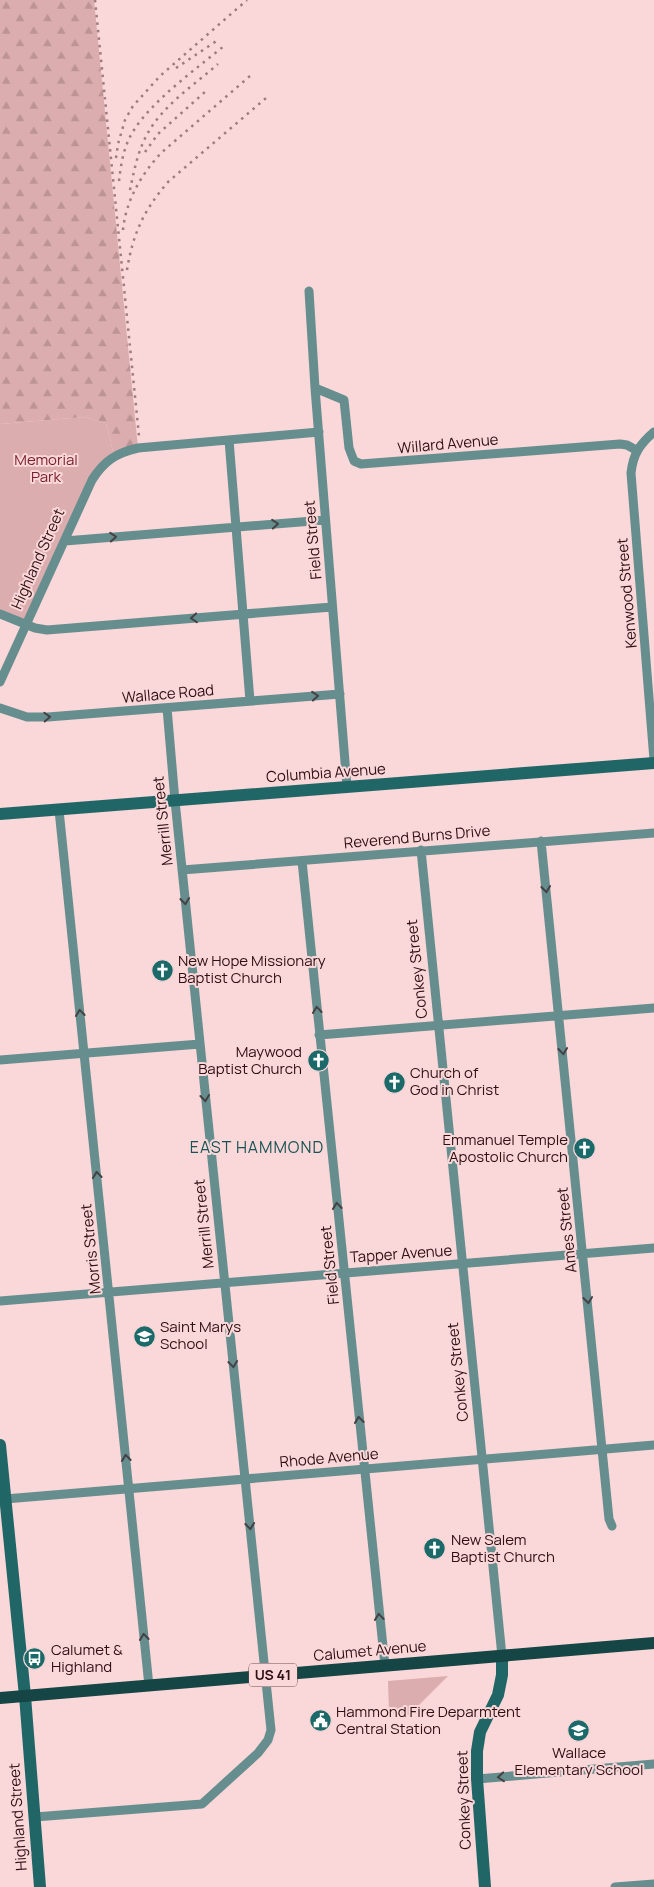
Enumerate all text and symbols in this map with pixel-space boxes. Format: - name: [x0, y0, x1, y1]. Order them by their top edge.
- street label: Willard Avenue: [397, 429, 499, 458]
- park label: Memorial Park: [14, 449, 78, 487]
- street label: Field Street: [299, 500, 326, 580]
- street label: Highland Street: [6, 505, 69, 612]
- one-way arrow: [272, 519, 280, 530]
- one-way arrow: [110, 531, 118, 542]
- street label: Kenwood Street: [611, 537, 642, 649]
- one-way arrow: [190, 612, 198, 623]
- street label: Wallace Road: [121, 679, 215, 708]
- one-way arrow: [311, 691, 319, 702]
- one-way arrow: [44, 712, 52, 723]
- street label: Columbia Avenue: [265, 758, 387, 787]
- street label: Merrill Street: [147, 775, 178, 867]
- street label: Reverend Burns Drive: [343, 820, 491, 853]
- one-way arrow: [540, 886, 551, 894]
- one-way arrow: [179, 898, 190, 906]
- street label: Conkey Street: [401, 919, 432, 1020]
- place label: New Hope Missionary Baptist Church: [178, 950, 326, 988]
- church icon: New Hope Missionary Baptist Church: [150, 958, 174, 982]
- one-way arrow: [312, 1006, 323, 1014]
- one-way arrow: [75, 1009, 86, 1017]
- place label: Maywood Baptist Church: [198, 1041, 302, 1079]
- one-way arrow: [557, 1047, 568, 1055]
- church icon: Maywood Baptist Church: [306, 1049, 330, 1073]
- place label: Church of God in Christ: [410, 1062, 499, 1100]
- church icon: Church of God in Christ: [382, 1070, 406, 1094]
- one-way arrow: [200, 1094, 211, 1102]
- place label: Emmanuel Temple Apostolic Church: [442, 1129, 568, 1167]
- district label: EAST HAMMOND: [190, 1136, 324, 1158]
- church icon: Emmanuel Temple Apostolic Church: [572, 1137, 596, 1161]
- one-way arrow: [91, 1170, 102, 1178]
- street label: Merrill Street: [188, 1178, 219, 1270]
- street label: Ames Street: [552, 1186, 581, 1274]
- one-way arrow: [332, 1202, 343, 1210]
- street label: Morris Street: [75, 1203, 106, 1295]
- street label: Field Street: [315, 1225, 344, 1306]
- street label: Tapper Avenue: [349, 1239, 453, 1268]
- one-way arrow: [582, 1296, 593, 1304]
- place label: Saint Marys School: [160, 1316, 241, 1354]
- street label: Conkey Street: [442, 1322, 473, 1423]
- school or university icon: Saint Marys School: [132, 1324, 156, 1348]
- one-way arrow: [227, 1360, 238, 1368]
- one-way arrow: [354, 1416, 365, 1424]
- street label: Rhode Avenue: [279, 1443, 380, 1472]
- one-way arrow: [120, 1454, 131, 1462]
- one-way arrow: [244, 1522, 255, 1530]
- place label: New Salem Baptist Church: [451, 1529, 555, 1567]
- church icon: New Salem Baptist Church: [423, 1537, 447, 1561]
- one-way arrow: [374, 1613, 385, 1621]
- one-way arrow: [139, 1633, 150, 1641]
- street label: Calumet Avenue: [313, 1635, 428, 1666]
- place label: Calumet & Highland: [51, 1639, 123, 1677]
- bus stop icon: Calumet & Highland: [23, 1647, 47, 1671]
- road number: US 41: [249, 1664, 297, 1686]
- place label: Hammond Fire Deparmtent Central Station: [336, 1701, 521, 1739]
- public building icon: Hammond Fire Deparmtent Central Station: [308, 1709, 332, 1733]
- school or university icon: Wallace Elementary School: [567, 1718, 591, 1742]
- place label: Wallace Elementary School: [515, 1742, 643, 1780]
- street label: Conkey Street: [451, 1750, 476, 1850]
- street label: Highland Street: [3, 1762, 32, 1872]
- one-way arrow: [497, 1771, 505, 1782]

